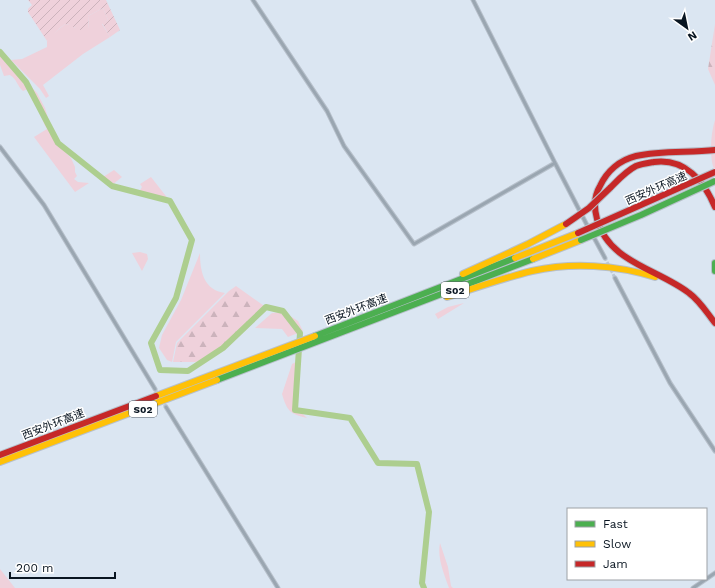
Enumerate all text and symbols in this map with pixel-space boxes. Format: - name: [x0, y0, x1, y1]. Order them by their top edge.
- north arrow: [667, 8, 707, 48]
- text: N: [685, 28, 699, 44]
- street label: 西安外环高速: [623, 169, 689, 208]
- road number: S02: [441, 282, 469, 298]
- street label: 西安外环高速: [323, 292, 389, 327]
- road number: S02: [129, 401, 157, 417]
- street label: 西安外环高速: [20, 407, 86, 442]
- legend: [567, 508, 707, 580]
- text: Fast: [603, 517, 628, 531]
- text: Slow: [603, 537, 631, 551]
- scale bar: [10, 554, 115, 580]
- text: Jam: [603, 557, 628, 571]
- text: 200 m: [16, 561, 53, 575]

